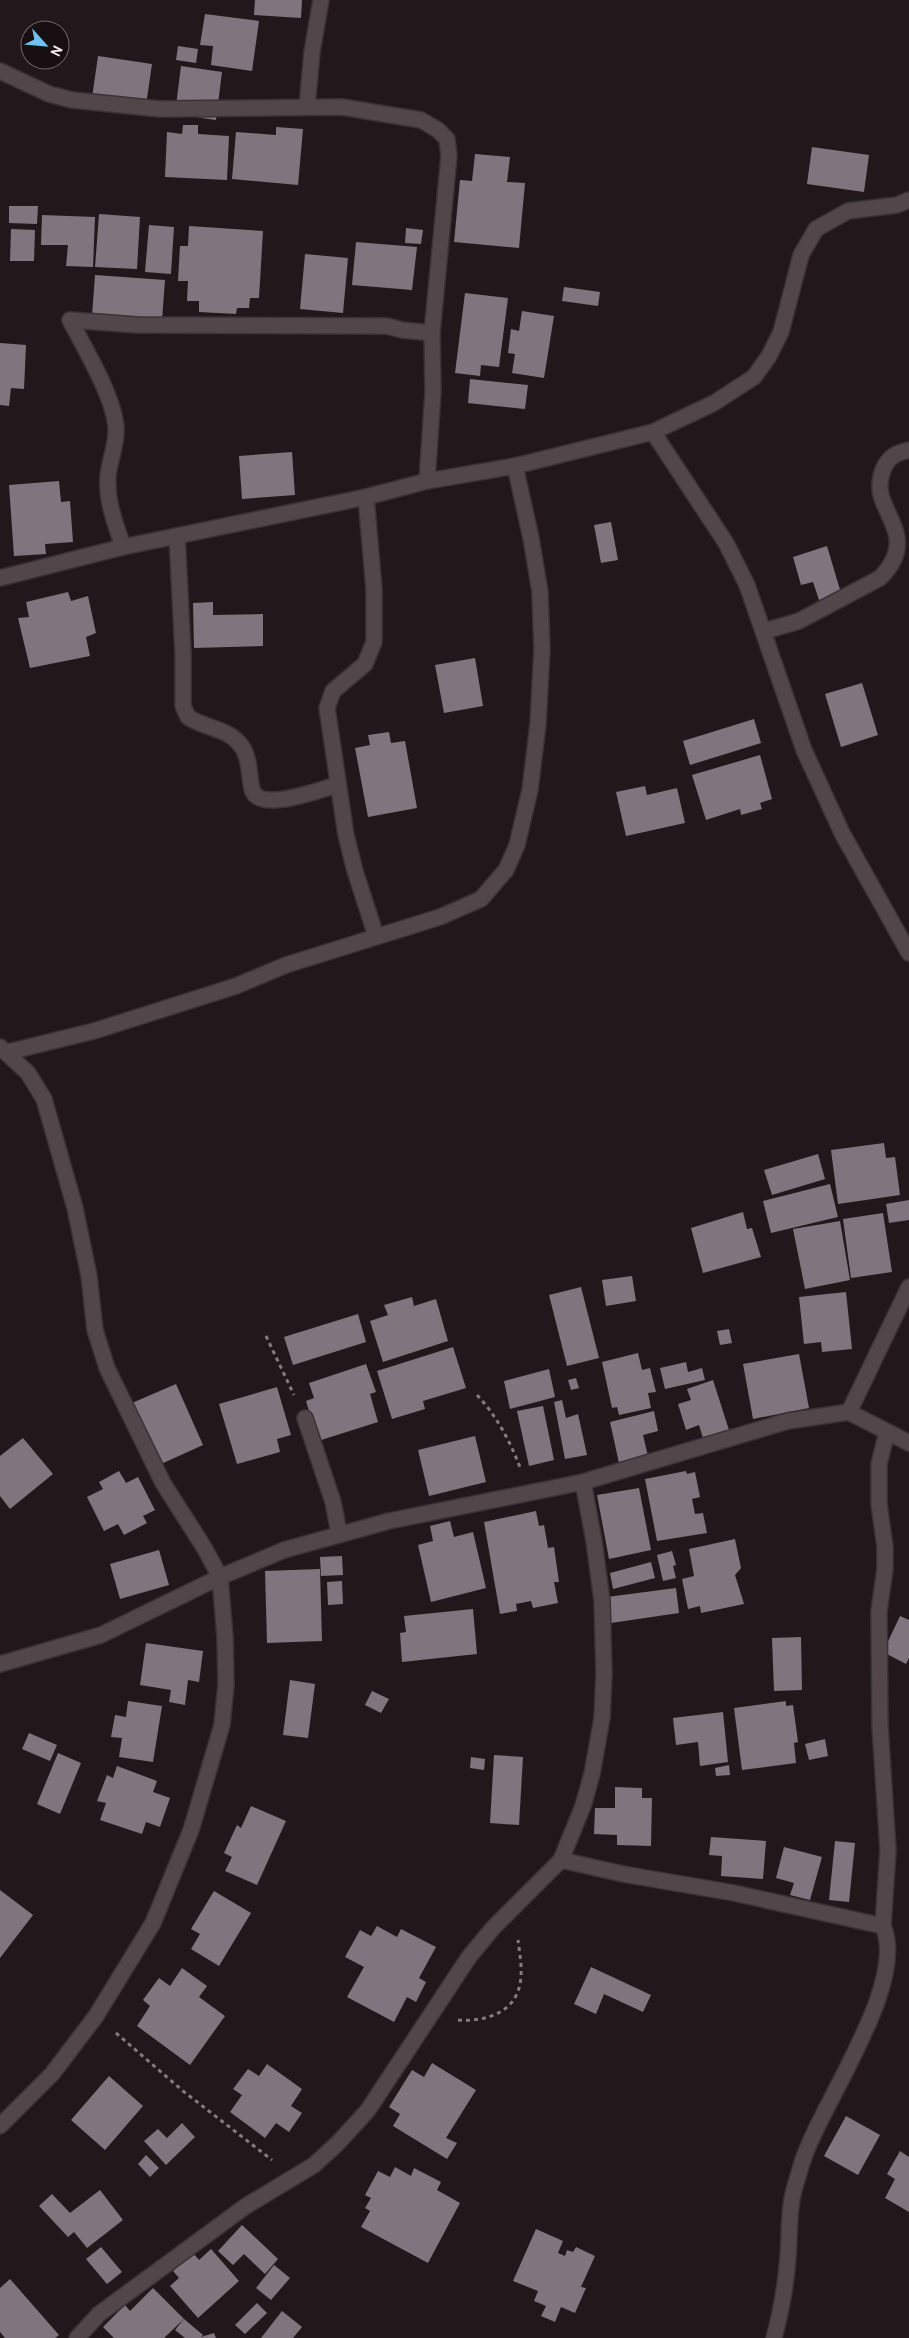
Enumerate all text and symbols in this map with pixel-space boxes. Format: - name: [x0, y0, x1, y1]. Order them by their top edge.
- north arrow: [20, 20, 70, 70]
- text: N: [45, 42, 65, 59]

